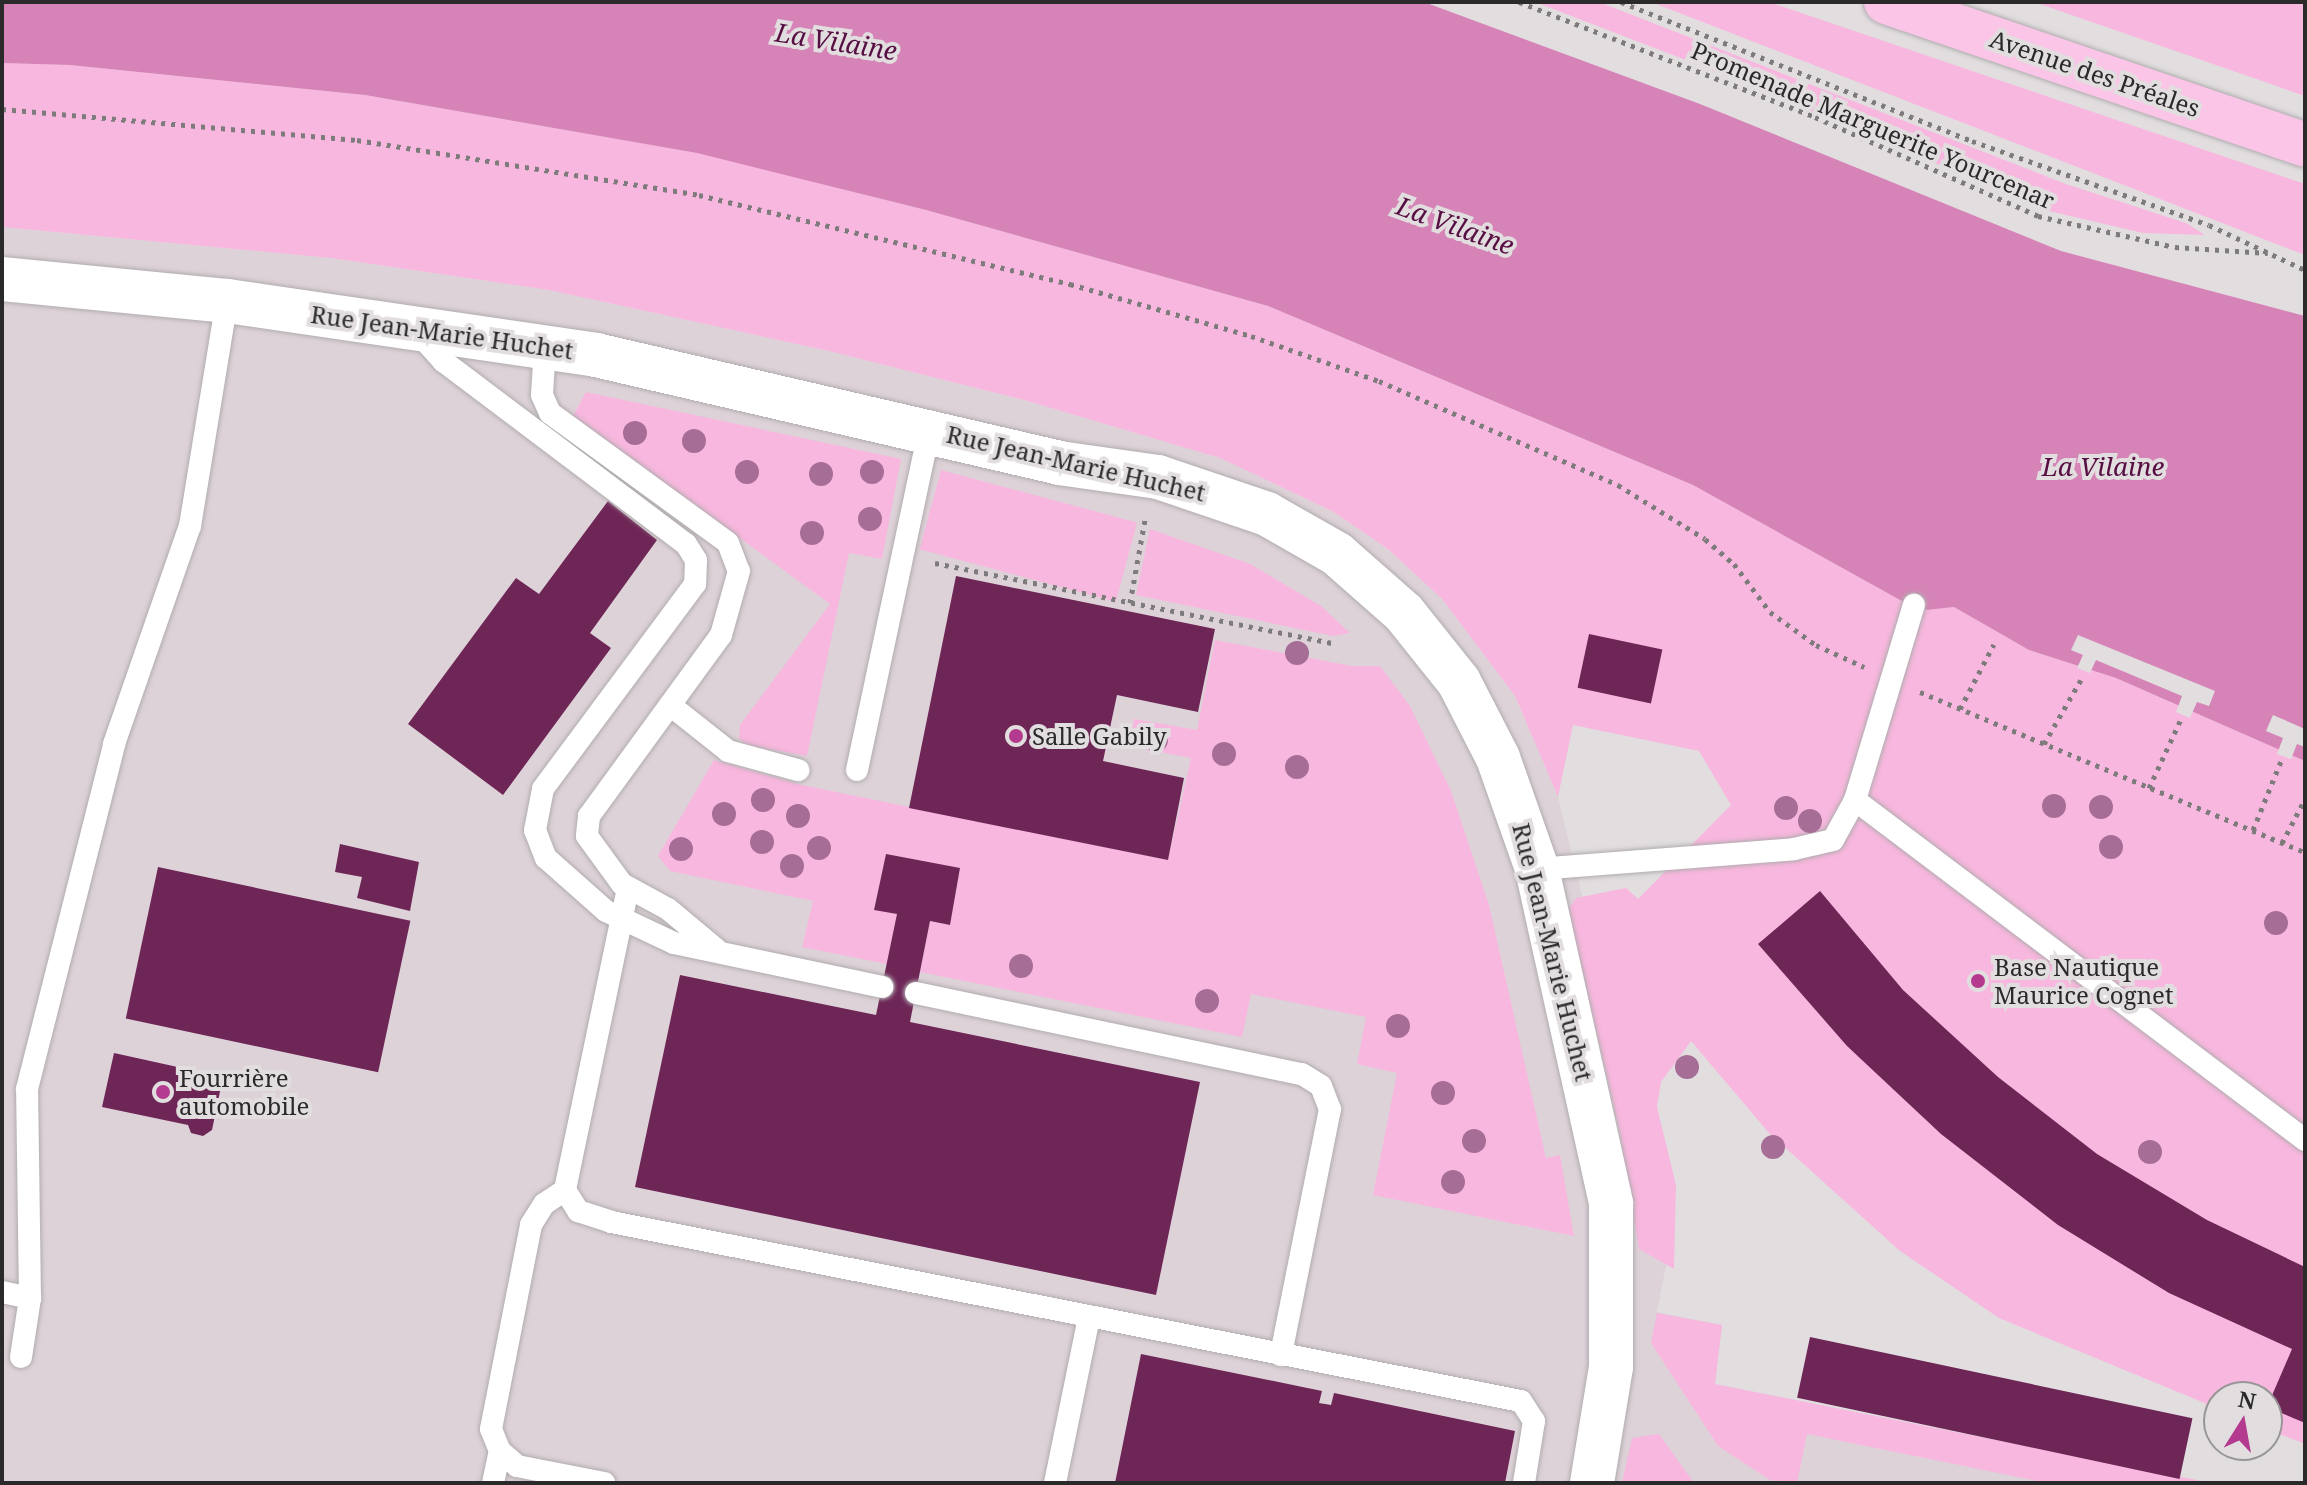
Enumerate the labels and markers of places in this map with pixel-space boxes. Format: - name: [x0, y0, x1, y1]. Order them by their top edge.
- place label: Salle Gabily: [1032, 722, 1167, 750]
- marker: Salle Gabily: [1007, 727, 1025, 745]
- place label: Base Nautique Maurice Cognet: [1994, 953, 2173, 1009]
- marker: Base Nautique Maurice Cognet: [1969, 972, 1987, 990]
- place label: Fourrière automobile: [179, 1064, 309, 1120]
- marker: Fourrière automobile: [154, 1083, 172, 1101]

